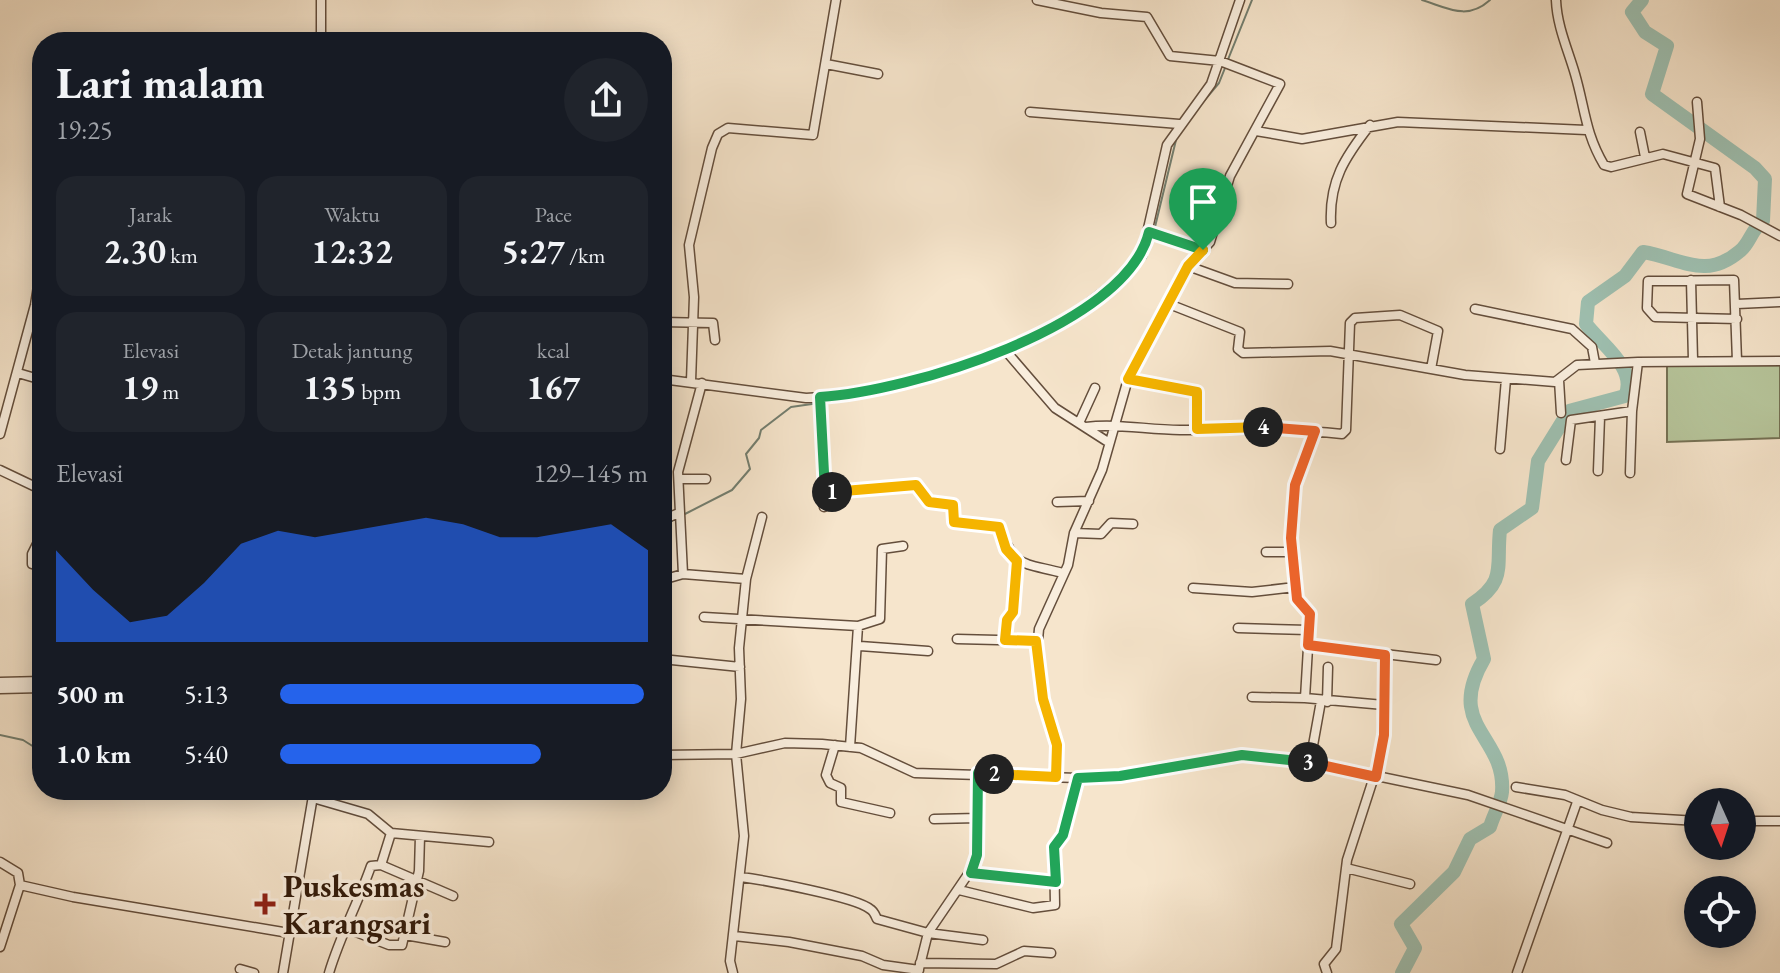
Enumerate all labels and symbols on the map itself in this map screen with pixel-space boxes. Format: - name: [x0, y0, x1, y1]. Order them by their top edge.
- pin: [1169, 168, 1237, 250]
- pin: 4: [1243, 407, 1283, 447]
- pin: 1: [812, 472, 852, 512]
- pin: 3: [1288, 742, 1328, 782]
- pin: 2: [974, 754, 1014, 794]
- north arrow: [1684, 788, 1756, 860]
- place label: Puskesmas Karangsari: [283, 865, 432, 944]
- marker: Puskesmas Karangsari: [254, 893, 276, 915]

